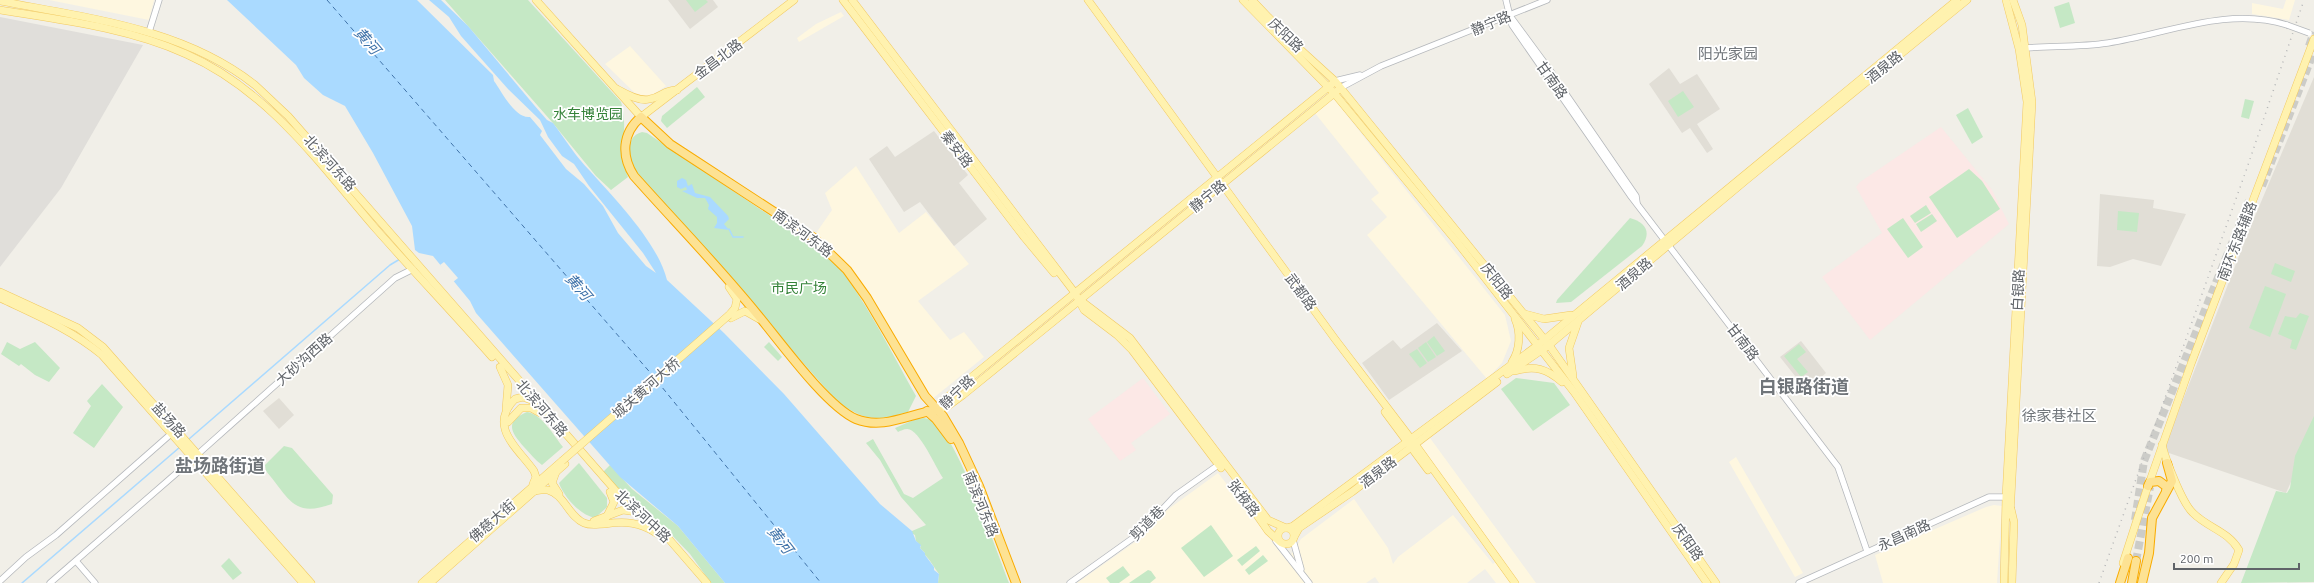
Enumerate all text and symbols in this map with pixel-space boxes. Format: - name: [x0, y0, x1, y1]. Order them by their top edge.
- street label: 静宁路: [1469, 8, 1513, 38]
- street label: 庆阳路: [1265, 15, 1307, 55]
- water label: 黄河: [351, 24, 386, 60]
- street label: 金昌北路: [691, 36, 745, 82]
- district label: 阳光家园: [1698, 45, 1758, 62]
- street label: 酒泉路: [1863, 48, 1905, 86]
- street label: 甘南路: [1533, 58, 1571, 102]
- park label: 水车博览园: [553, 106, 623, 122]
- street label: 秦安路: [938, 127, 976, 171]
- street label: 北滨河东路: [301, 132, 359, 194]
- street label: 静宁路: [1187, 177, 1229, 215]
- street label: 南环东路辅路: [2214, 199, 2260, 283]
- street label: 南滨河东路: [770, 206, 836, 260]
- street label: 酒泉路: [1613, 254, 1655, 294]
- street label: 庆阳路: [1478, 260, 1516, 302]
- street label: 白银路: [2009, 269, 2027, 311]
- water label: 黄河: [562, 270, 597, 306]
- street label: 武都路: [1282, 270, 1320, 314]
- park label: 市民广场: [771, 280, 827, 296]
- street label: 甘南路: [1724, 320, 1762, 364]
- street label: 大砂沟西路: [273, 330, 335, 388]
- street label: 城关黄河大桥: [609, 354, 683, 422]
- street label: 静宁路: [936, 372, 978, 412]
- street label: 北滨河东路: [513, 376, 571, 440]
- district label: 白银路街道: [1759, 376, 1849, 396]
- street label: 盐场路: [149, 399, 189, 441]
- district label: 徐家巷社区: [2021, 407, 2097, 424]
- street label: 酒泉路: [1356, 453, 1400, 491]
- district label: 盐场路街道: [175, 455, 265, 475]
- street label: 南滨河东路: [960, 469, 1002, 539]
- street label: 张掖路: [1225, 476, 1263, 520]
- street label: 北滨河中路: [612, 486, 674, 546]
- street label: 佛慈大街: [466, 497, 518, 545]
- street label: 剪道巷: [1126, 502, 1168, 544]
- street label: 永昌南路: [1875, 516, 1933, 554]
- street label: 庆阳路: [1669, 520, 1707, 564]
- water label: 黄河: [764, 523, 798, 559]
- scale bar: [2174, 545, 2299, 571]
- text: 200 m: [2180, 552, 2213, 565]

